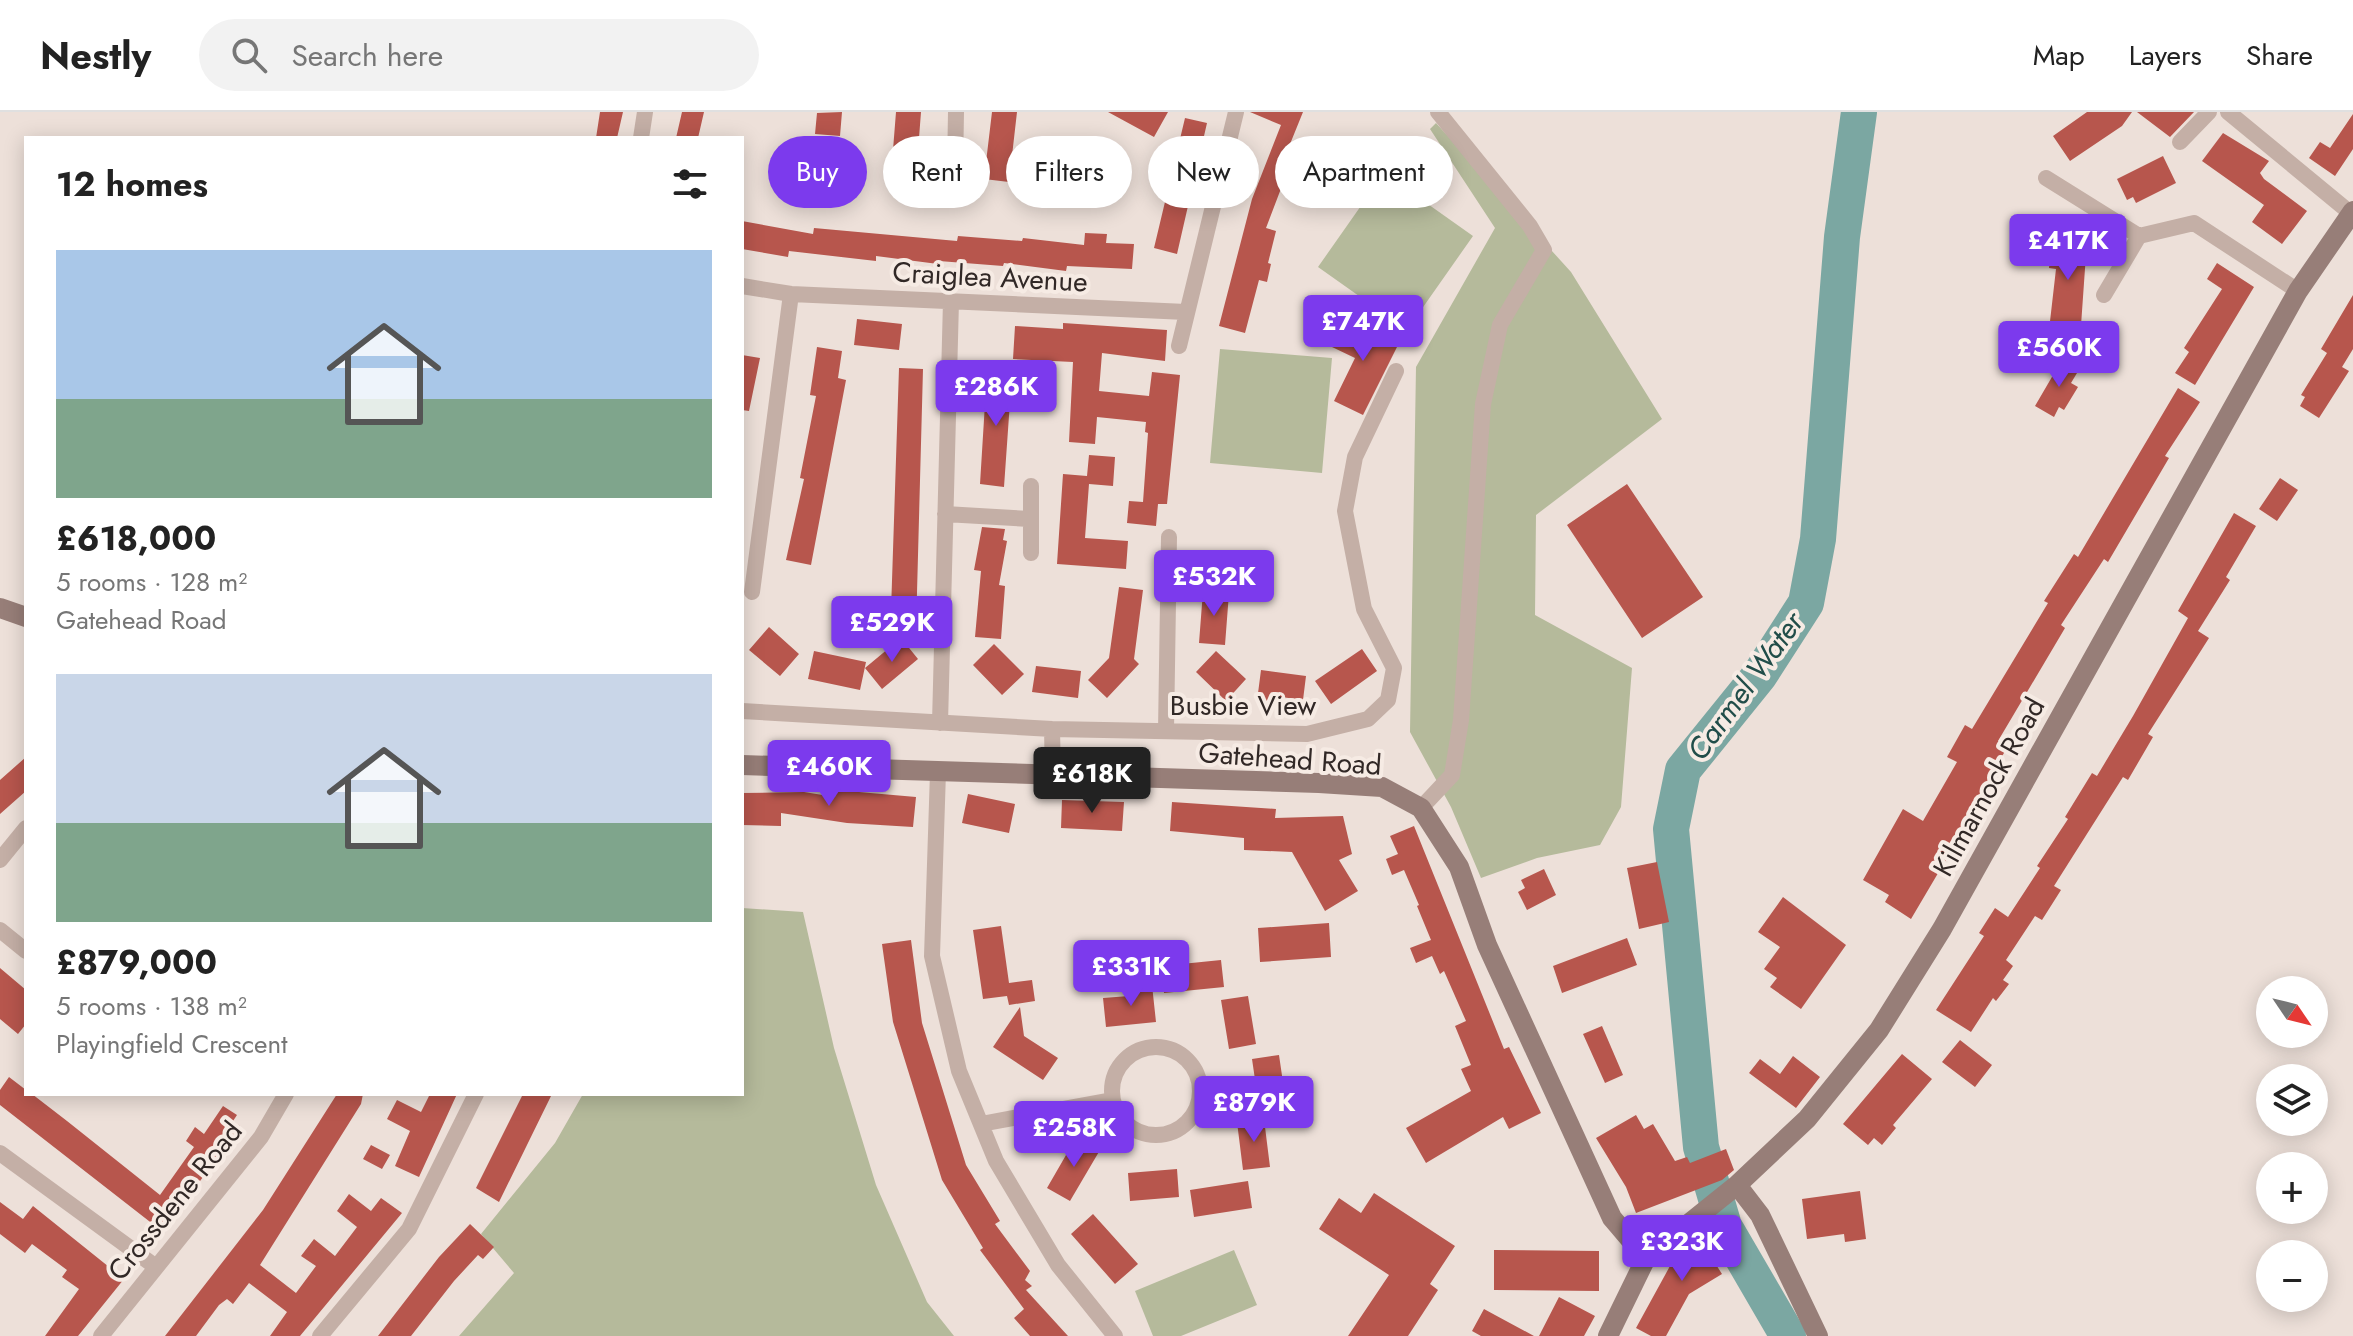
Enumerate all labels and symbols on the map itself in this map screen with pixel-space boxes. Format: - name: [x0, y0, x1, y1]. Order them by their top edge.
- pin: £417K: [2012, 214, 2124, 282]
- street label: Craiglea Avenue: [891, 251, 1089, 303]
- pin: £747K: [1307, 295, 1419, 363]
- pin: £560K: [2003, 321, 2115, 389]
- pin: £286K: [940, 360, 1052, 428]
- pin: £532K: [1158, 550, 1270, 618]
- pin: £529K: [836, 596, 948, 664]
- water label: Carmel Water: [1676, 601, 1815, 769]
- street label: Busbie View: [1170, 685, 1316, 726]
- street label: Kilmarnock Road: [1923, 690, 2055, 884]
- street label: Gatehead Road: [1197, 732, 1383, 786]
- pin: £460K: [773, 740, 885, 808]
- pin: £618K: [1036, 747, 1148, 815]
- pin: £331K: [1075, 940, 1187, 1008]
- north arrow: [2256, 976, 2328, 1048]
- pin: £879K: [1198, 1076, 1310, 1144]
- pin: £258K: [1018, 1101, 1130, 1169]
- street label: Crossdene Road: [98, 1113, 252, 1289]
- pin: £323K: [1626, 1215, 1738, 1283]

